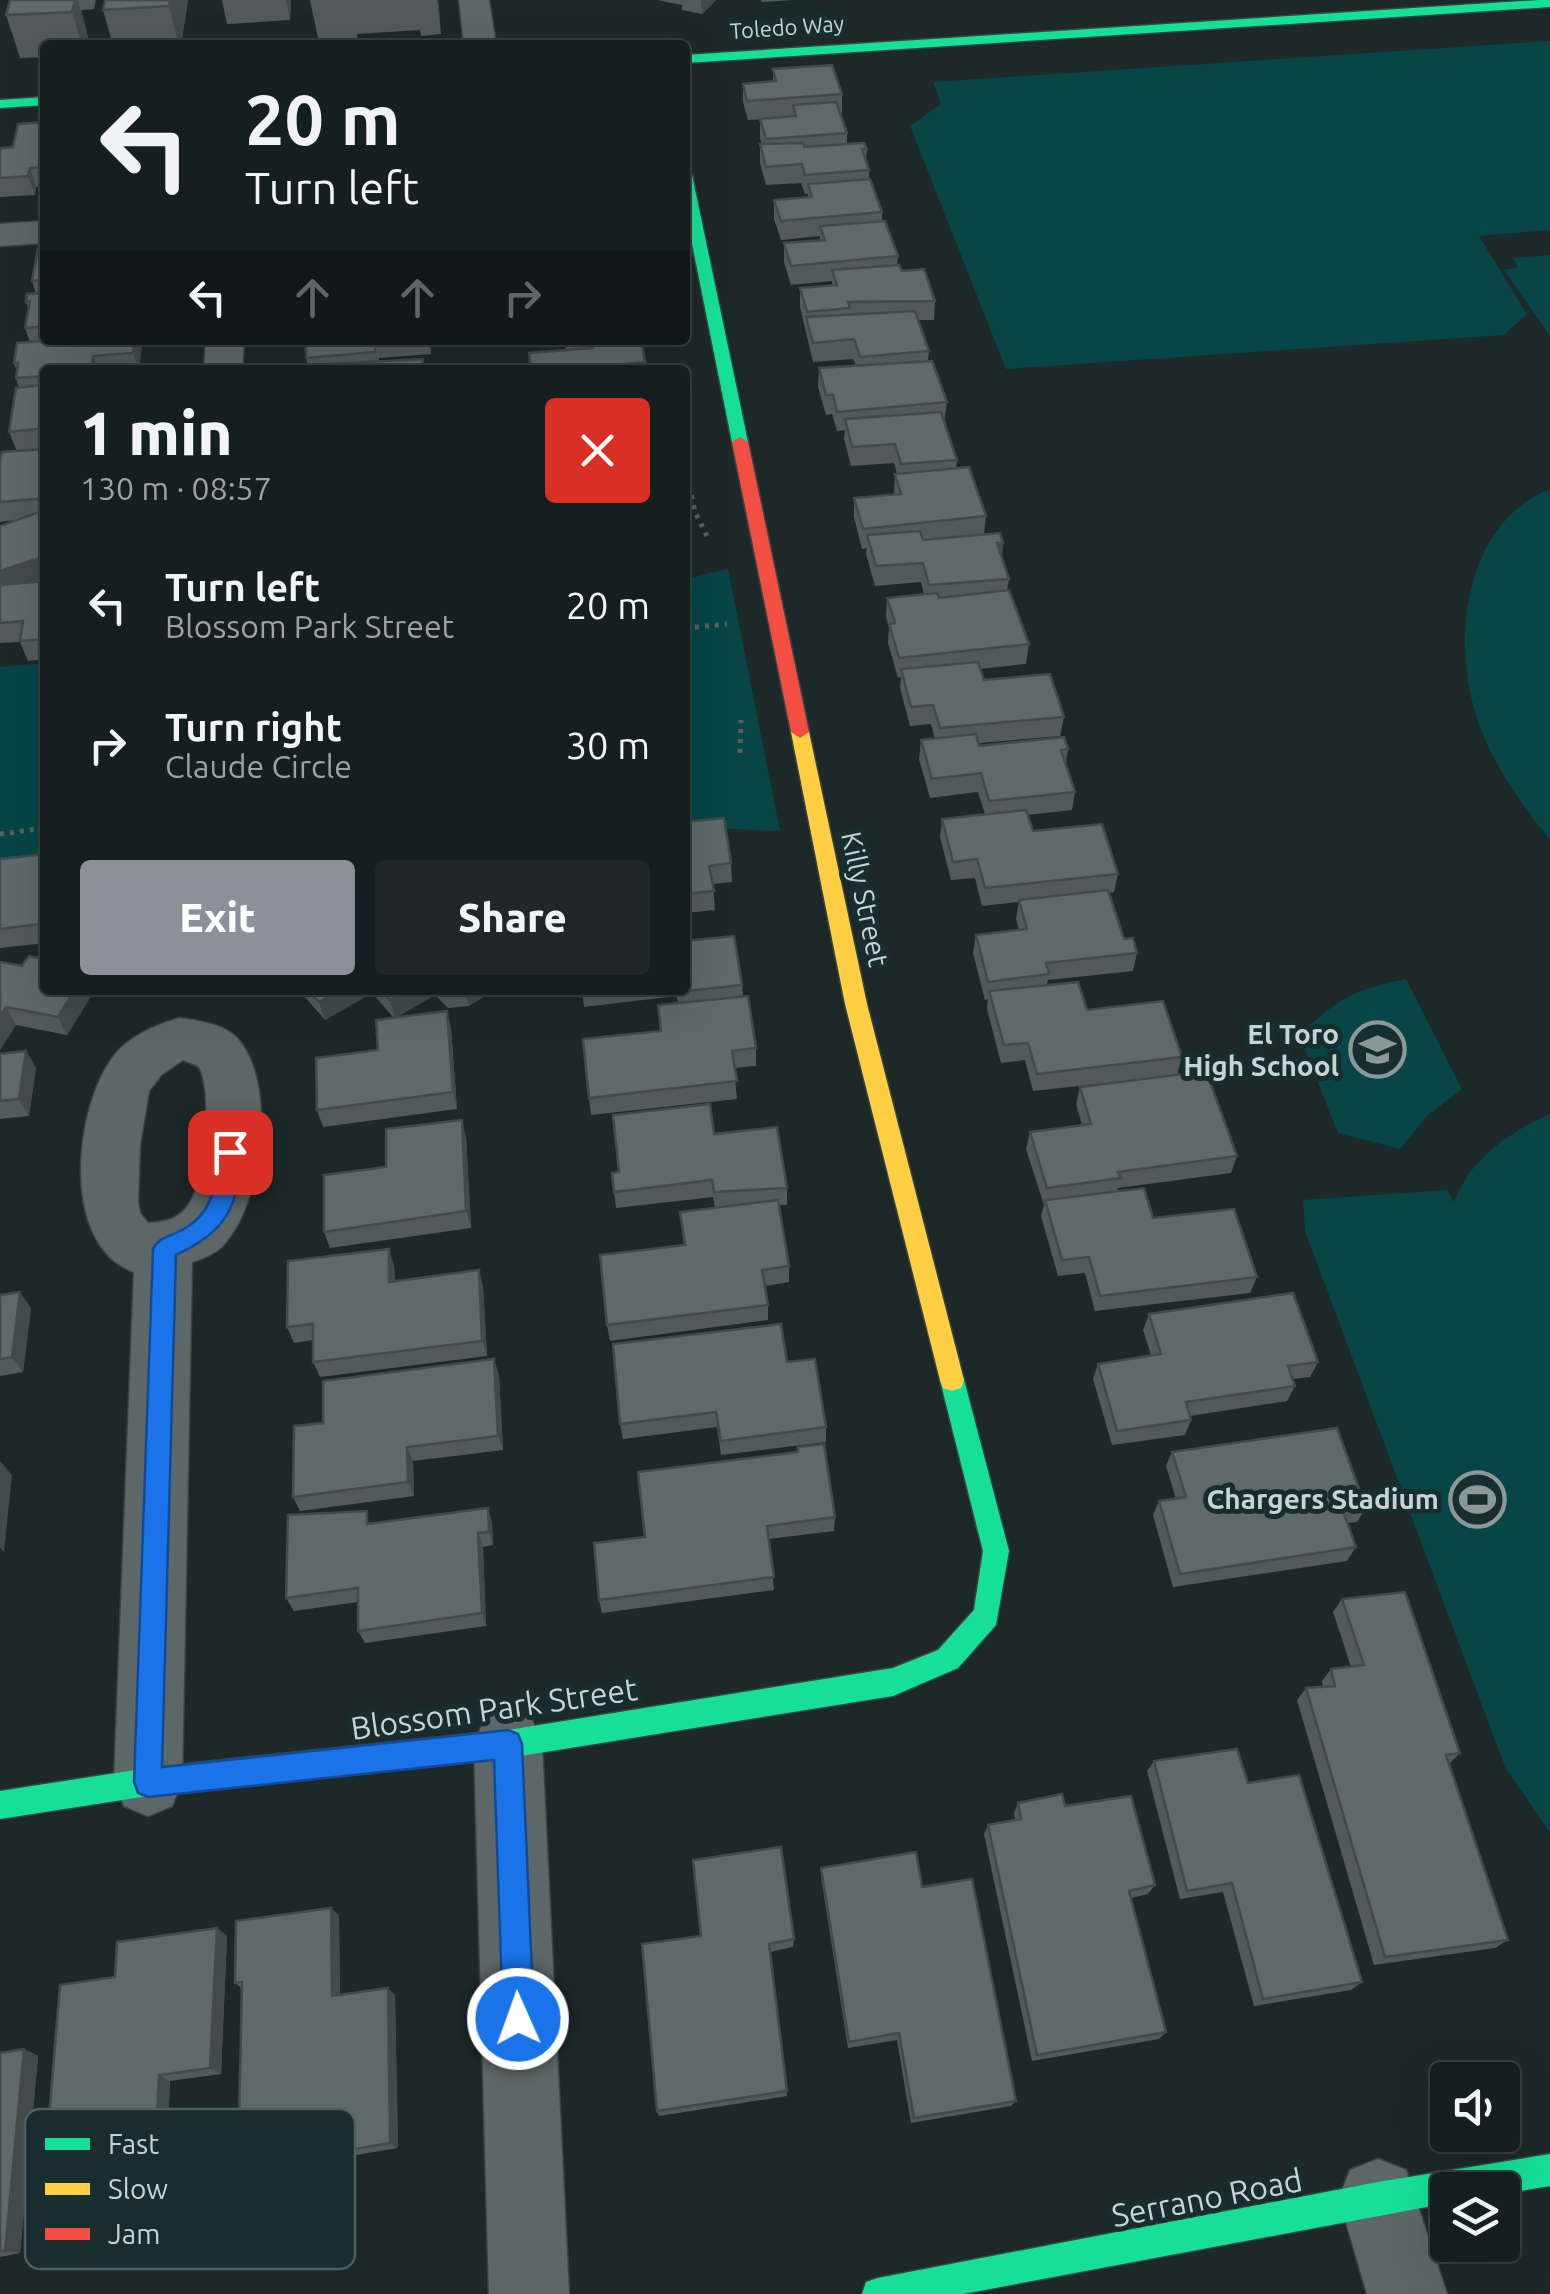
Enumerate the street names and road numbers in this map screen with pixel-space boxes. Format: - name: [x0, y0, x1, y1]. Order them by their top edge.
- street label: Toledo Way: [729, 10, 845, 43]
- street label: Killy Street: [836, 829, 895, 969]
- street label: Blossom Park Street: [348, 1670, 640, 1746]
- street label: Serrano Road: [1109, 2161, 1305, 2233]

